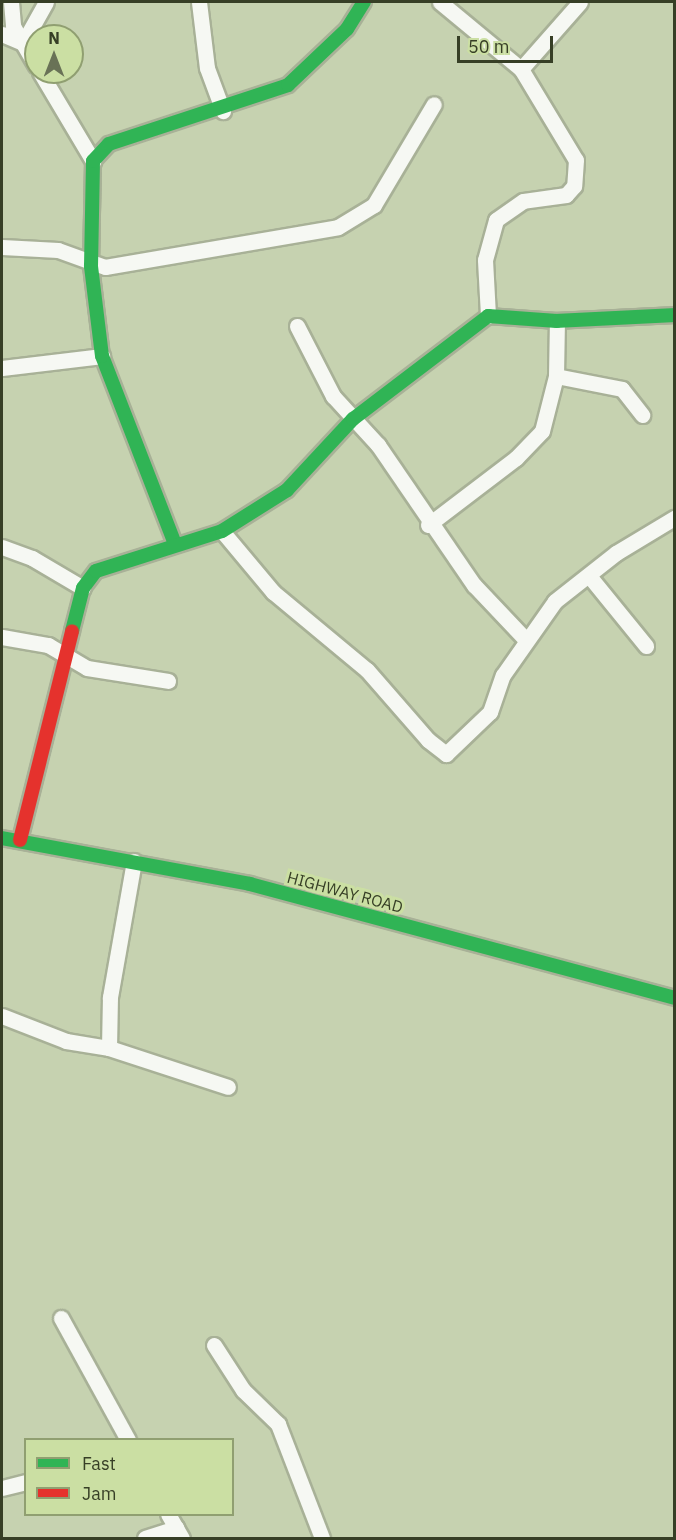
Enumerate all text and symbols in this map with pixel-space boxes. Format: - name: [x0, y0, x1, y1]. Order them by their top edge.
- north arrow: [24, 24, 84, 84]
- scale bar: [460, 24, 556, 62]
- text: N: [48, 28, 60, 48]
- text: 50 m: [468, 35, 510, 58]
- street label: HIGHWAY ROAD: [285, 867, 405, 917]
- legend: [24, 1438, 234, 1516]
- text: Fast: [82, 1452, 116, 1475]
- text: Jam: [82, 1482, 117, 1505]

